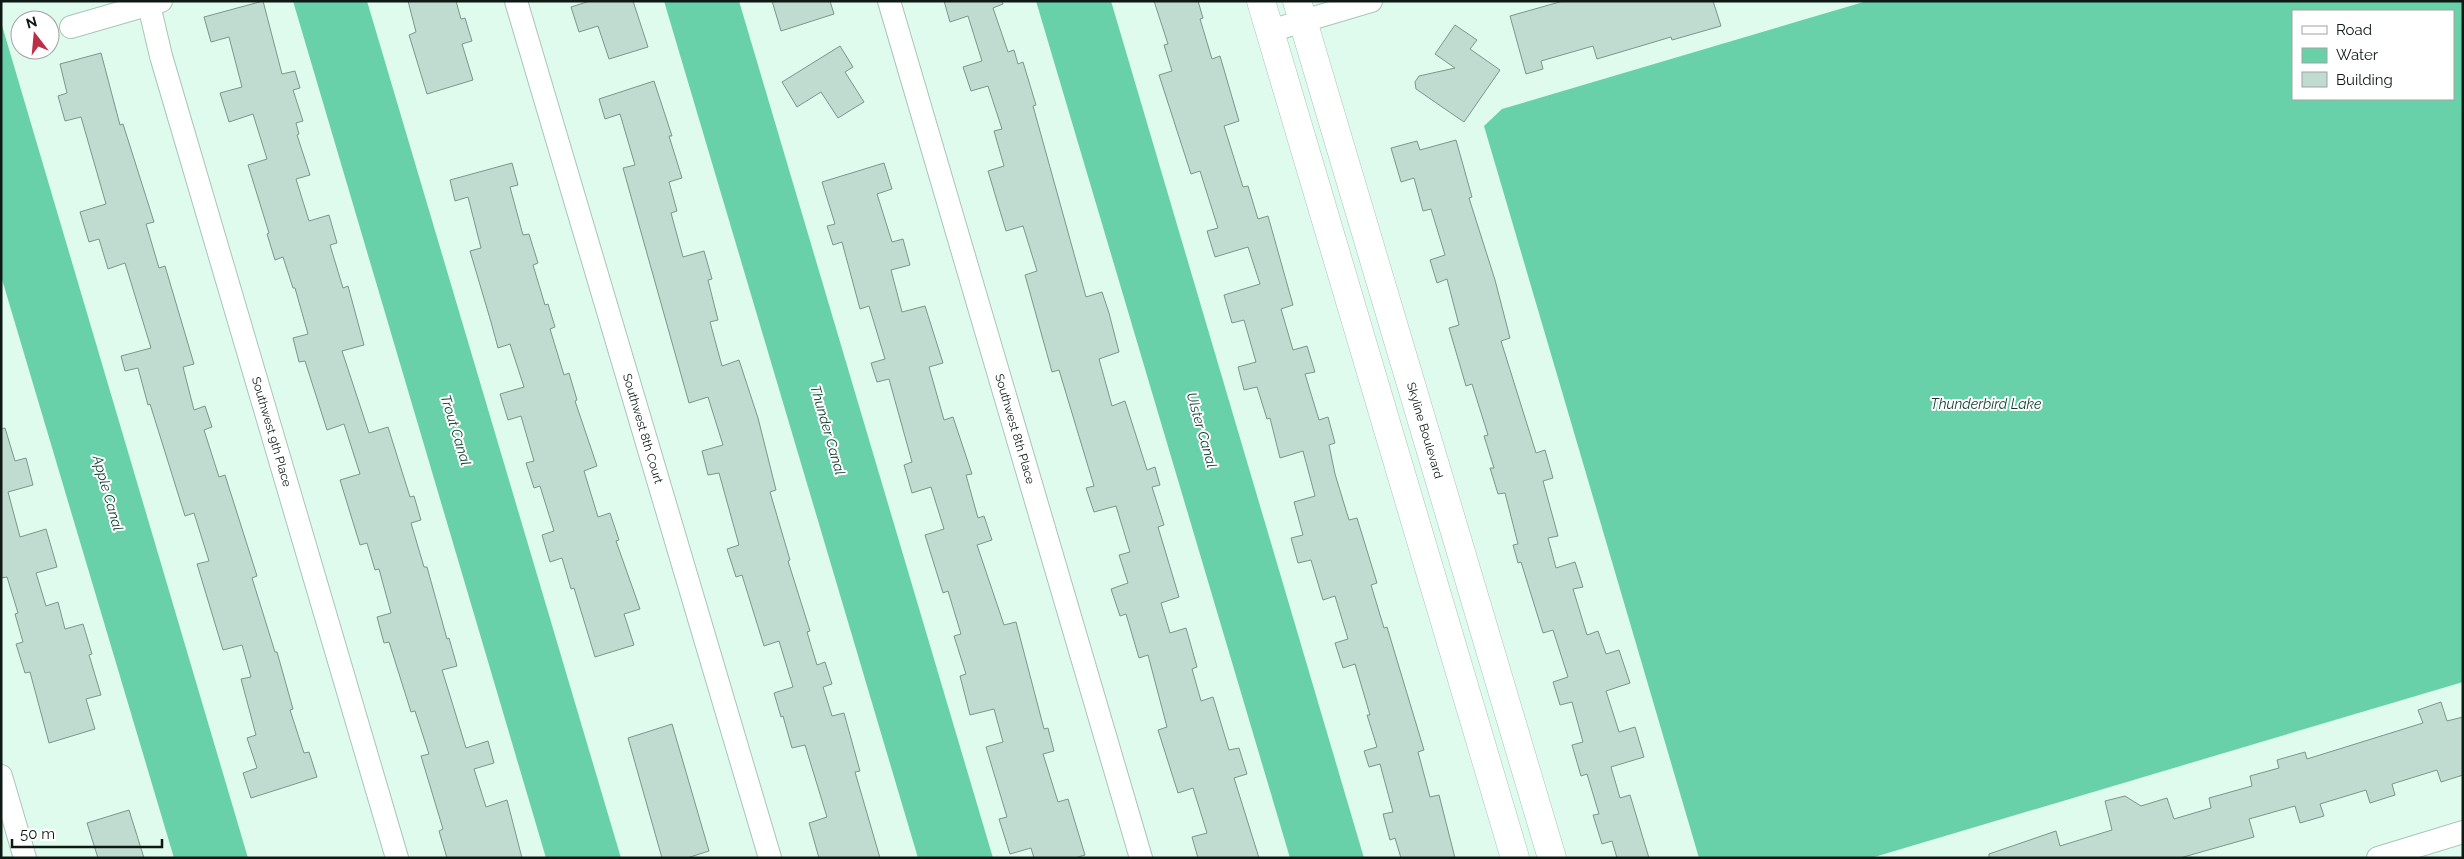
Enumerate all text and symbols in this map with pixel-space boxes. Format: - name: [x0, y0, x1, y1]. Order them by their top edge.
- north arrow: [10, 10, 60, 60]
- legend: [2292, 10, 2454, 100]
- text: N: [24, 13, 39, 32]
- text: Road: [2336, 21, 2372, 39]
- text: Water: [2336, 46, 2379, 64]
- text: Building: [2336, 71, 2393, 89]
- street label: Southwest 8th Court: [620, 372, 666, 485]
- street label: Southwest 8th Place: [992, 372, 1038, 486]
- street label: Southwest 9th Place: [249, 375, 294, 488]
- street label: Skyline Boulevard: [1404, 381, 1446, 480]
- water label: Thunder Canal: [807, 383, 849, 477]
- water label: Ulster Canal: [1184, 390, 1220, 470]
- water label: Trout Canal: [438, 393, 474, 468]
- water label: Thunderbird Lake: [1931, 396, 2042, 412]
- water label: Apple Canal: [89, 452, 126, 533]
- scale bar: [12, 816, 162, 848]
- text: 50 m: [20, 825, 55, 843]

